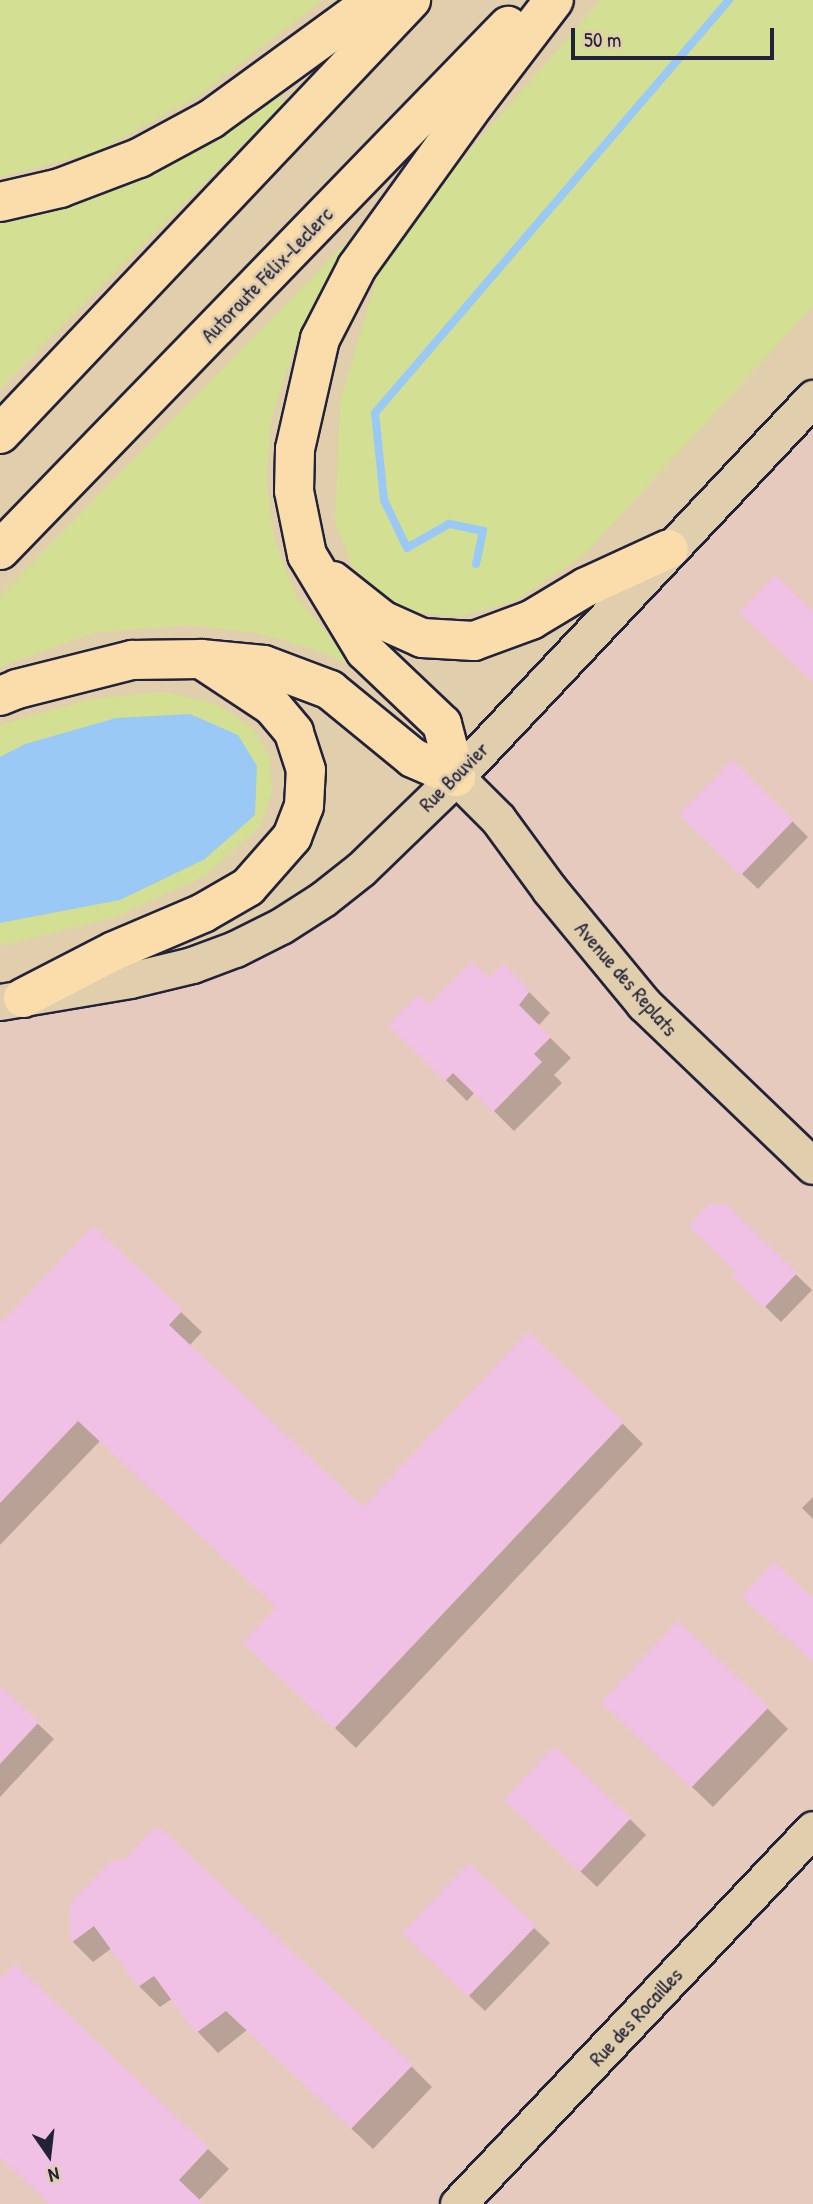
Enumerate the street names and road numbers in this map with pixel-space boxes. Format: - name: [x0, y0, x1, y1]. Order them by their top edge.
- street label: Autoroute Félix-Leclerc: [196, 202, 338, 348]
- street label: Rue Bouvier: [414, 737, 494, 817]
- street label: Avenue des Replats: [569, 917, 683, 1041]
- street label: Rue des Rocailles: [584, 1963, 688, 2071]

